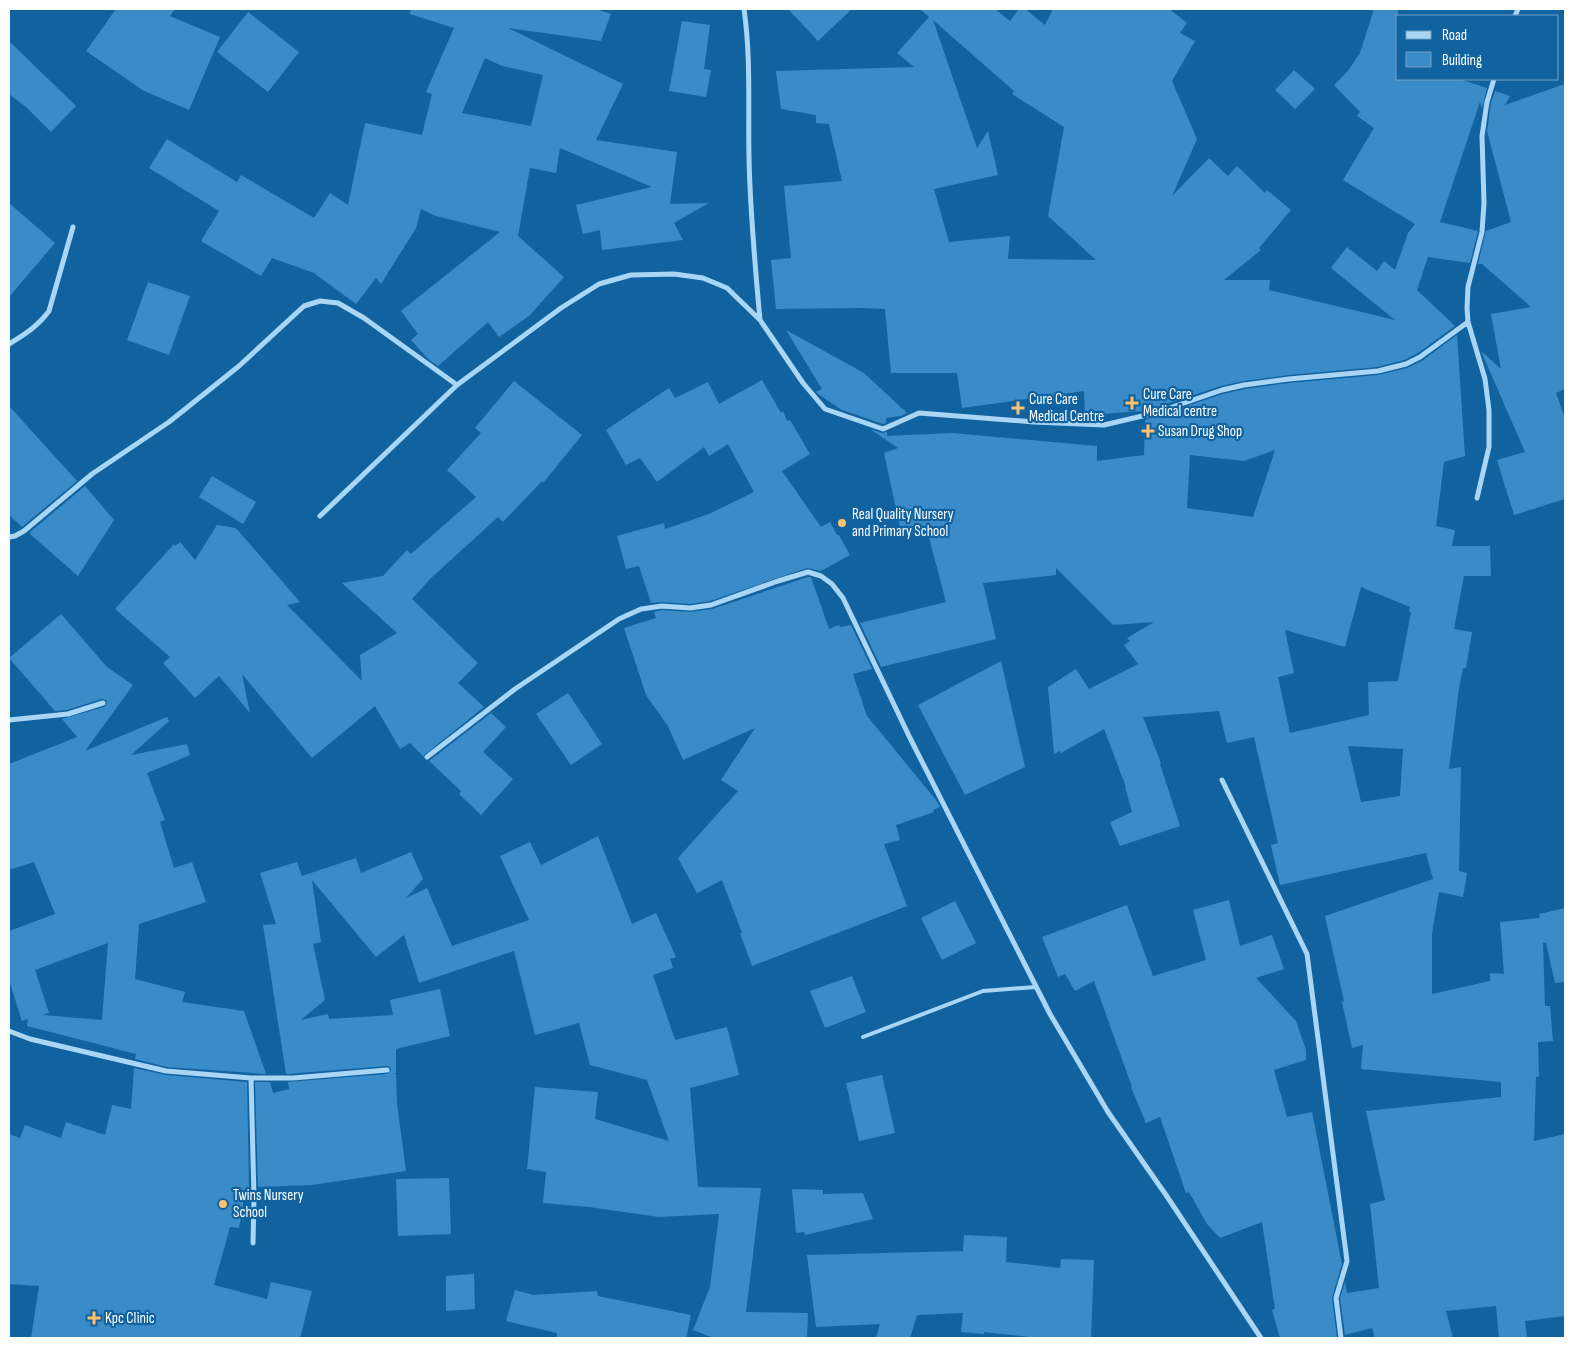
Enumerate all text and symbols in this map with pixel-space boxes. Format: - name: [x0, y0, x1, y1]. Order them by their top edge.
- legend: [1396, 15, 1559, 80]
- text: Road: [1442, 26, 1467, 45]
- text: Building: [1442, 51, 1482, 70]
- place label: Cure Care Medical centre: [1143, 385, 1217, 421]
- place label: Cure Care Medical Centre: [1029, 390, 1104, 426]
- marker: Cure Care Medical centre: [1125, 396, 1139, 410]
- marker: Cure Care Medical Centre: [1011, 401, 1025, 415]
- place label: Susan Drug Shop: [1158, 422, 1242, 441]
- marker: Susan Drug Shop: [1142, 425, 1154, 437]
- place label: Real Quality Nursery and Primary School: [852, 505, 954, 541]
- marker: Real Quality Nursery and Primary School: [836, 517, 848, 529]
- place label: Twins Nursery School: [233, 1186, 304, 1222]
- marker: Twins Nursery School: [217, 1198, 229, 1210]
- place label: Kpc Clinic: [105, 1309, 155, 1328]
- marker: Kpc Clinic: [87, 1311, 101, 1325]

